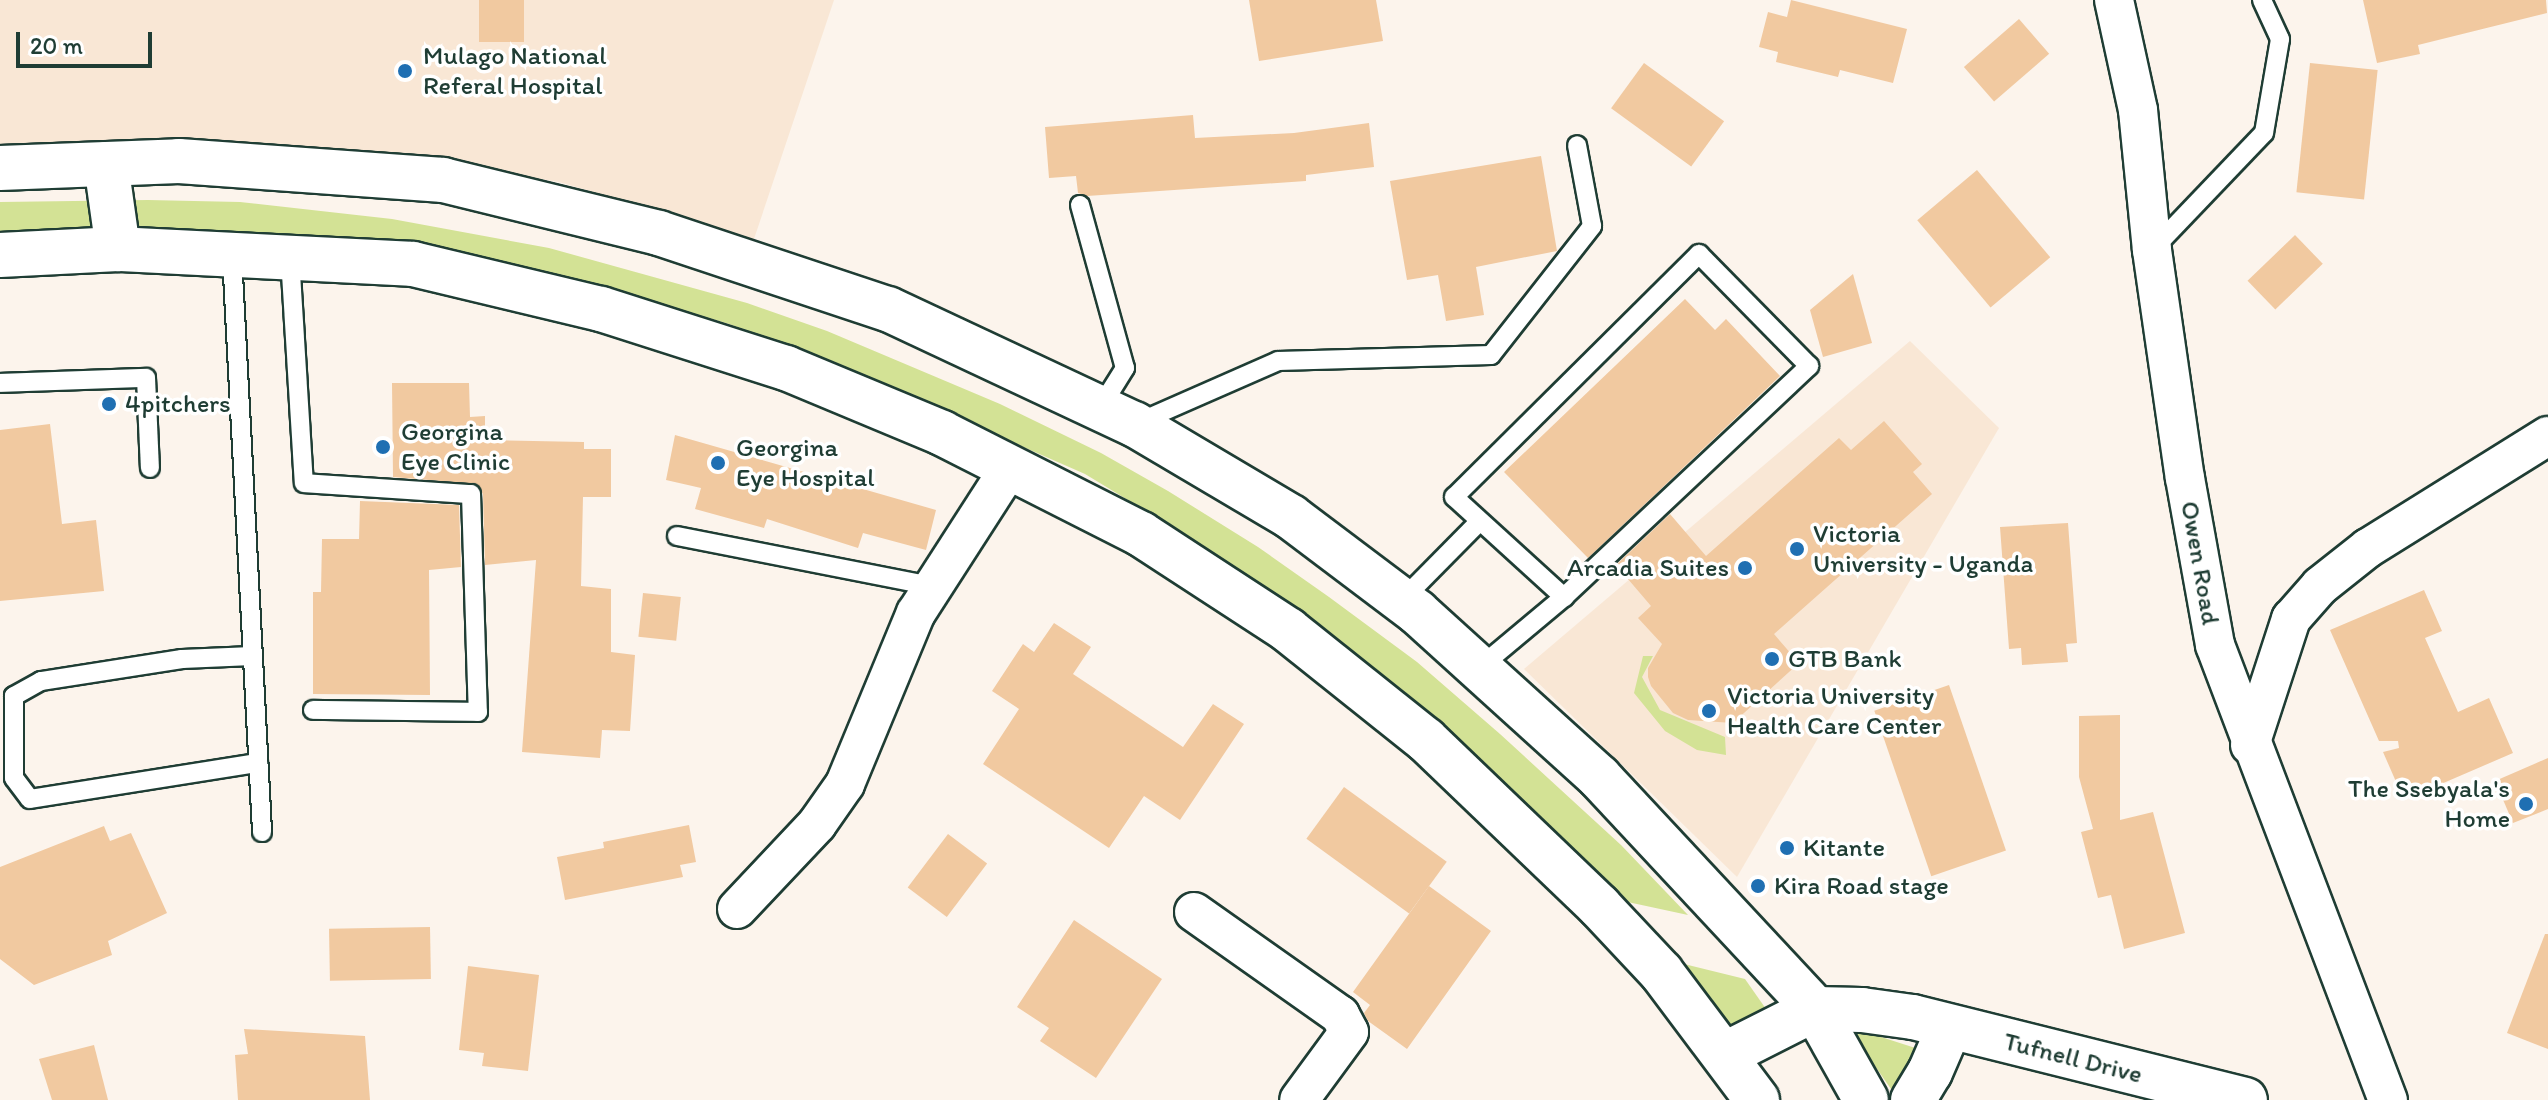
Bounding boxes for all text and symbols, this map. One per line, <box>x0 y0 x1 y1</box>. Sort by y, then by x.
scale bar <box>20 16 156 66</box>
text: 20 m <box>30 31 83 60</box>
place label: Mulago National Referal Hospital <box>423 40 606 102</box>
marker: Mulago National Referal Hospital <box>394 60 416 82</box>
place label: 4pitchers <box>125 388 231 420</box>
marker: 4pitchers <box>100 395 118 413</box>
place label: Georgina Eye Clinic <box>401 416 509 478</box>
place label: Georgina Eye Hospital <box>736 432 874 494</box>
marker: Georgina Eye Clinic <box>372 436 394 458</box>
marker: Georgina Eye Hospital <box>707 452 729 474</box>
street label: Owen Road <box>2174 499 2226 627</box>
place label: Victoria University - Uganda <box>1813 518 2033 580</box>
marker: Victoria University - Uganda <box>1788 540 1806 558</box>
place label: Arcadia Suites <box>1567 552 1729 584</box>
marker: Arcadia Suites <box>1736 559 1754 577</box>
place label: GTB Bank <box>1788 643 1902 675</box>
marker: GTB Bank <box>1763 650 1781 668</box>
place label: Victoria University Health Care Center <box>1727 680 1942 742</box>
marker: Victoria University Health Care Center <box>1698 700 1720 722</box>
place label: The Ssebyala's Home <box>2349 773 2510 834</box>
marker: The Ssebyala's Home <box>2517 795 2535 813</box>
place label: Kitante <box>1803 832 1885 864</box>
marker: Kitante <box>1778 839 1796 857</box>
place label: Kira Road stage <box>1774 870 1949 902</box>
marker: Kira Road stage <box>1749 877 1767 895</box>
street label: Tufnell Drive <box>2000 1026 2146 1090</box>

